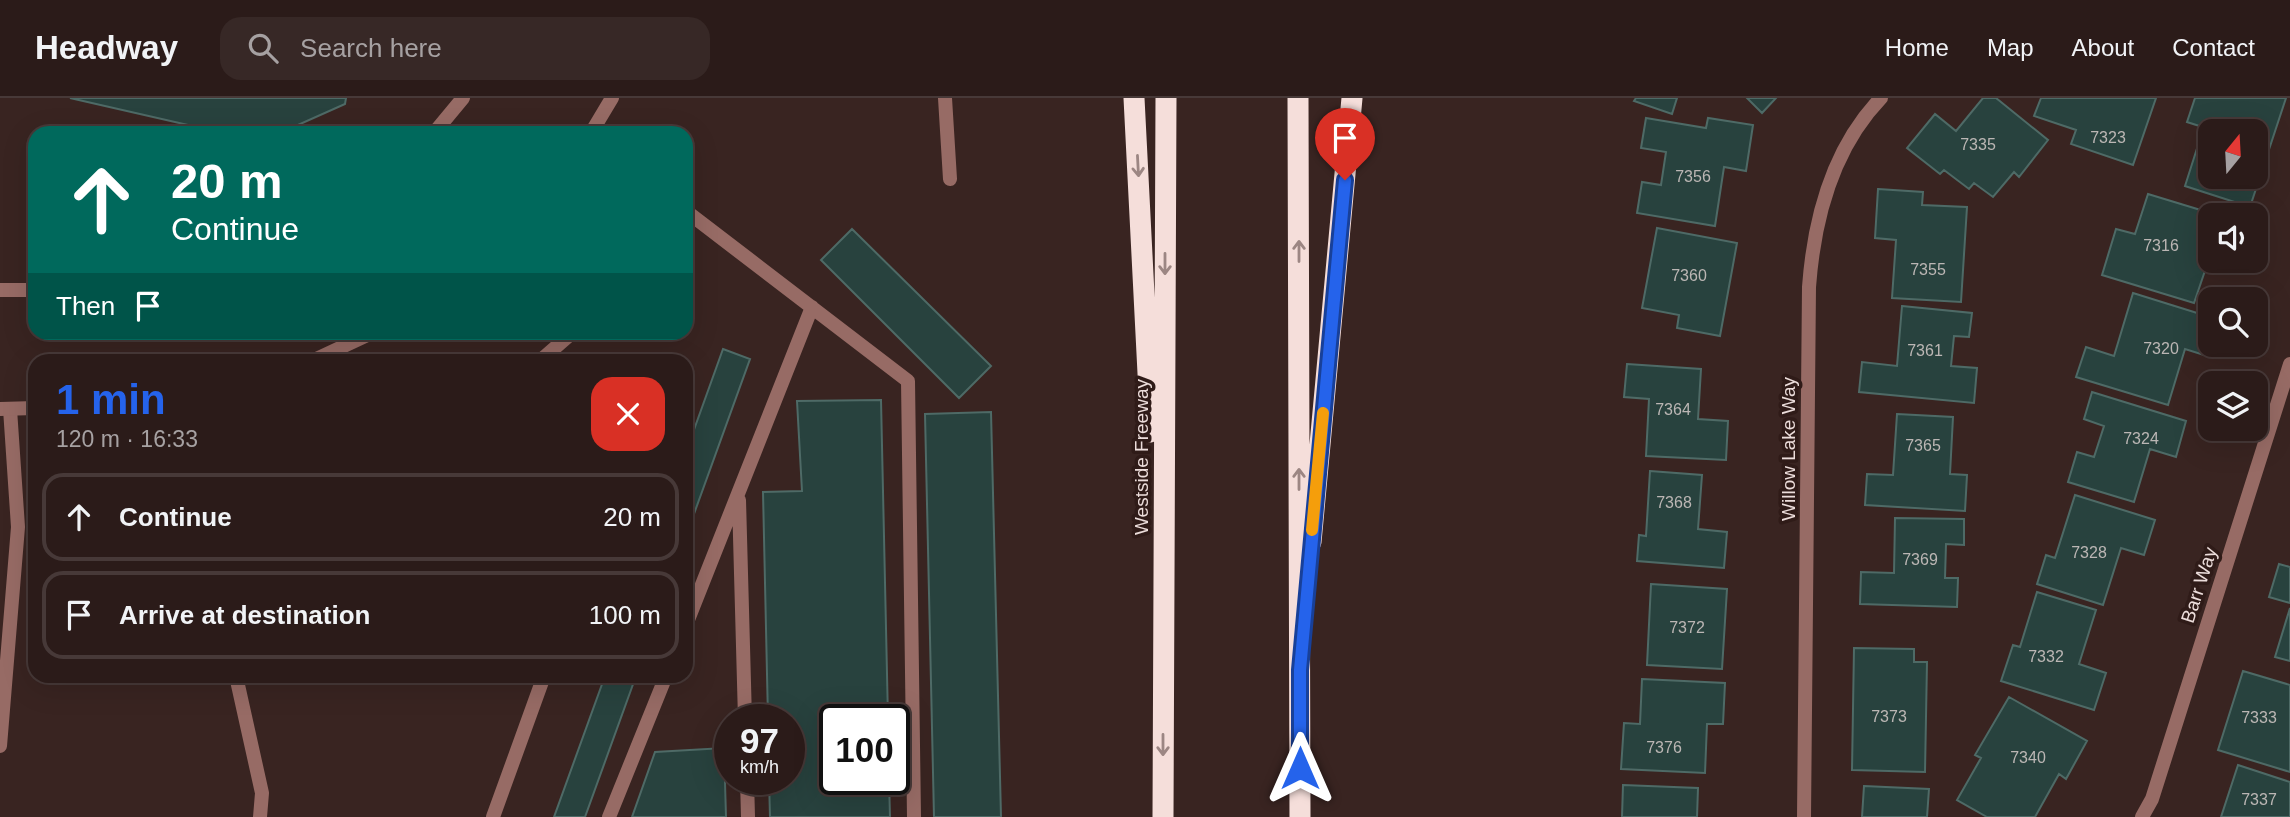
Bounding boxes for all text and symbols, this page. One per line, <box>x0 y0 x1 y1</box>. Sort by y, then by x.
search box <box>220 17 710 80</box>
text: Headway <box>35 29 178 66</box>
icon: search <box>244 29 282 67</box>
text: Search here <box>300 33 442 63</box>
text: Home <box>1885 34 1949 61</box>
text: Map <box>1987 34 2034 61</box>
text: About <box>2072 34 2134 61</box>
text: Contact <box>2172 34 2255 61</box>
pin <box>1315 108 1375 180</box>
icon: arrive <box>1326 119 1364 157</box>
north arrow <box>2198 119 2268 189</box>
map controls <box>2198 119 2268 441</box>
house number: 7323 <box>2090 129 2126 146</box>
house number: 7335 <box>1960 136 1996 153</box>
icon: ahead <box>56 154 147 245</box>
text: 20 m <box>171 154 283 208</box>
one-way arrow <box>1131 154 1144 177</box>
house number: 7356 <box>1675 168 1711 185</box>
button: sound <box>2198 203 2268 273</box>
text: Continue <box>171 211 299 247</box>
house number: 7316 <box>2143 237 2179 254</box>
one-way arrow <box>1292 240 1305 263</box>
one-way arrow <box>1158 252 1172 275</box>
house number: 7355 <box>1910 261 1946 278</box>
house number: 7360 <box>1671 267 1707 284</box>
icon: arrive <box>129 287 167 325</box>
button: search <box>2198 287 2268 357</box>
text: Then <box>56 291 115 321</box>
house number: 7320 <box>2143 340 2179 357</box>
house number: 7361 <box>1907 342 1943 359</box>
button: layers <box>2198 371 2268 441</box>
text: 1 min <box>56 376 166 423</box>
button: close <box>591 377 665 451</box>
street label: Willow Lake Way <box>1778 377 1799 521</box>
street label: Westside Freeway <box>1131 379 1152 535</box>
house number: 7364 <box>1655 401 1691 418</box>
text: 120 m · 16:33 <box>56 426 198 452</box>
house number: 7324 <box>2123 430 2159 447</box>
house number: 7365 <box>1905 437 1941 454</box>
one-way arrow <box>1292 468 1306 491</box>
house number: 7368 <box>1656 494 1692 511</box>
icon: ahead <box>60 498 98 536</box>
text: Continue <box>119 502 232 532</box>
text: 20 m <box>603 502 661 532</box>
house number: 7328 <box>2071 544 2107 561</box>
street label: Barr Way <box>2177 544 2221 626</box>
house number: 7369 <box>1902 551 1938 568</box>
icon: arrive <box>60 596 98 634</box>
text: Arrive at destination <box>119 600 370 630</box>
text: 100 m <box>589 600 661 630</box>
house number: 7372 <box>1669 619 1705 636</box>
house number: 7332 <box>2028 648 2064 665</box>
speed limit sign: 100 <box>819 704 910 795</box>
house number: 7373 <box>1871 708 1907 725</box>
house number: 7333 <box>2241 709 2277 726</box>
text: 97 <box>740 721 779 760</box>
position arrow <box>1263 731 1337 805</box>
one-way arrow <box>1156 734 1170 757</box>
house number: 7376 <box>1646 739 1682 756</box>
house number: 7340 <box>2010 749 2046 766</box>
text: km/h <box>740 757 779 777</box>
house number: 7337 <box>2241 791 2277 808</box>

